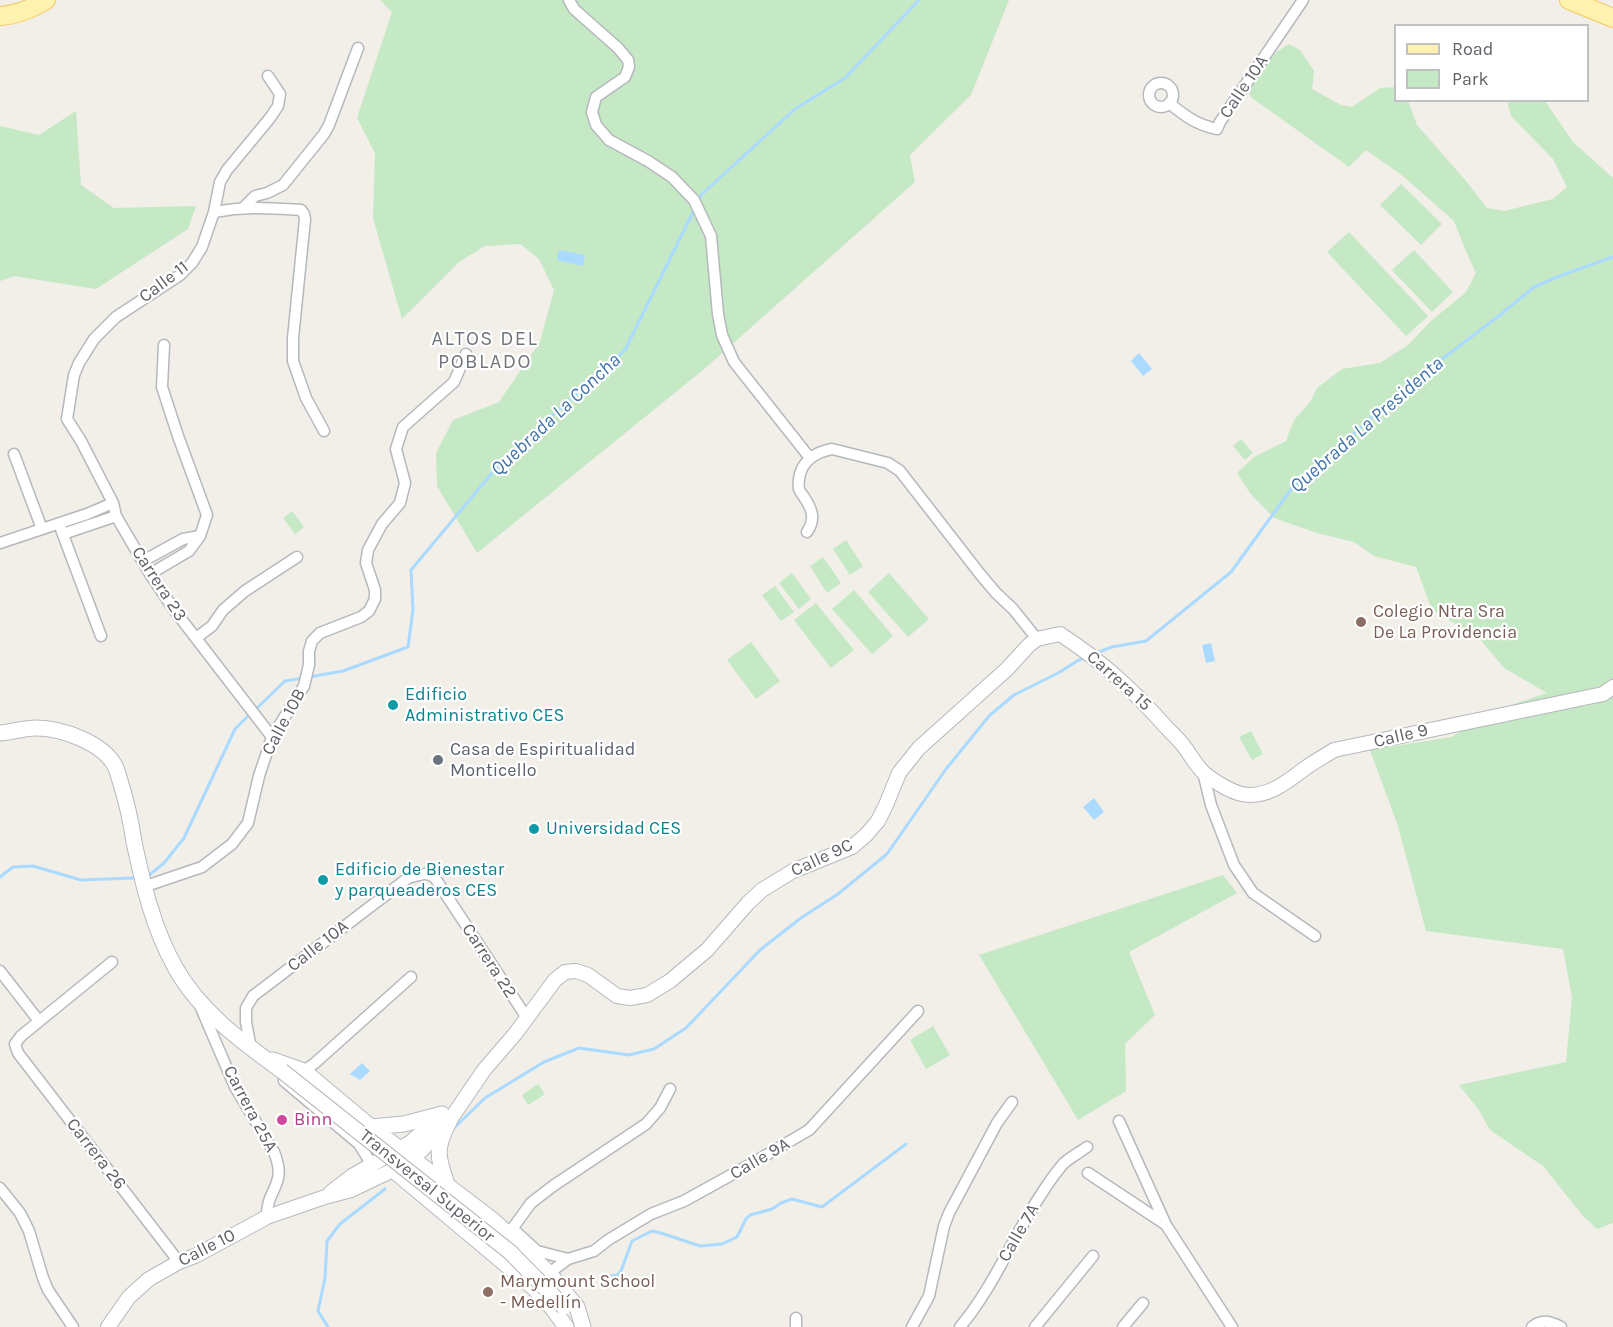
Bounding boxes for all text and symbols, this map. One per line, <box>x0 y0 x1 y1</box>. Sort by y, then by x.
legend <box>1394 24 1589 102</box>
text: Road <box>1452 38 1493 60</box>
street label: Calle 10A <box>1215 51 1273 123</box>
text: Park <box>1452 68 1489 90</box>
street label: Calle 11 <box>135 256 193 308</box>
district label: ALTOS DEL POBLADO <box>432 327 538 374</box>
water label: Quebrada La Concha <box>486 349 626 481</box>
water label: Quebrada La Presidenta <box>1285 352 1449 498</box>
street label: Carrera 23 <box>127 542 191 626</box>
place label: Colegio Ntra Sra De La Providencia <box>1373 601 1517 644</box>
marker: Colegio Ntra Sra De La Providencia <box>1354 615 1368 629</box>
street label: Carrera 15 <box>1082 646 1156 716</box>
place label: Edificio Administrativo CES <box>405 684 564 726</box>
street label: Calle 10B <box>257 685 311 759</box>
marker: Edificio Administrativo CES <box>386 698 400 712</box>
street label: Calle 9 <box>1372 719 1430 753</box>
place label: Casa de Espiritualidad Monticello <box>450 739 635 782</box>
marker: Casa de Espiritualidad Monticello <box>431 753 445 767</box>
place label: Universidad CES <box>546 818 681 840</box>
marker: Universidad CES <box>527 822 541 836</box>
street label: Calle 9C <box>788 834 856 882</box>
place label: Edificio de Bienestar y parqueaderos CES <box>335 859 504 902</box>
marker: Edificio de Bienestar y parqueaderos CES <box>316 873 330 887</box>
street label: Calle 10A <box>283 915 353 977</box>
street label: Carrera 22 <box>457 920 521 1002</box>
street label: Carrera 25A <box>218 1062 282 1156</box>
place label: Binn <box>294 1109 332 1131</box>
marker: Binn <box>275 1113 289 1127</box>
street label: Carrera 26 <box>61 1114 131 1194</box>
street label: Transversal Superior <box>355 1125 499 1247</box>
street label: Calle 9A <box>726 1133 794 1185</box>
street label: Calle 7A <box>994 1200 1044 1266</box>
street label: Calle 10 <box>175 1224 239 1272</box>
place label: Marymount School - Medellín <box>500 1271 655 1314</box>
marker: Marymount School - Medellín <box>481 1285 495 1299</box>

